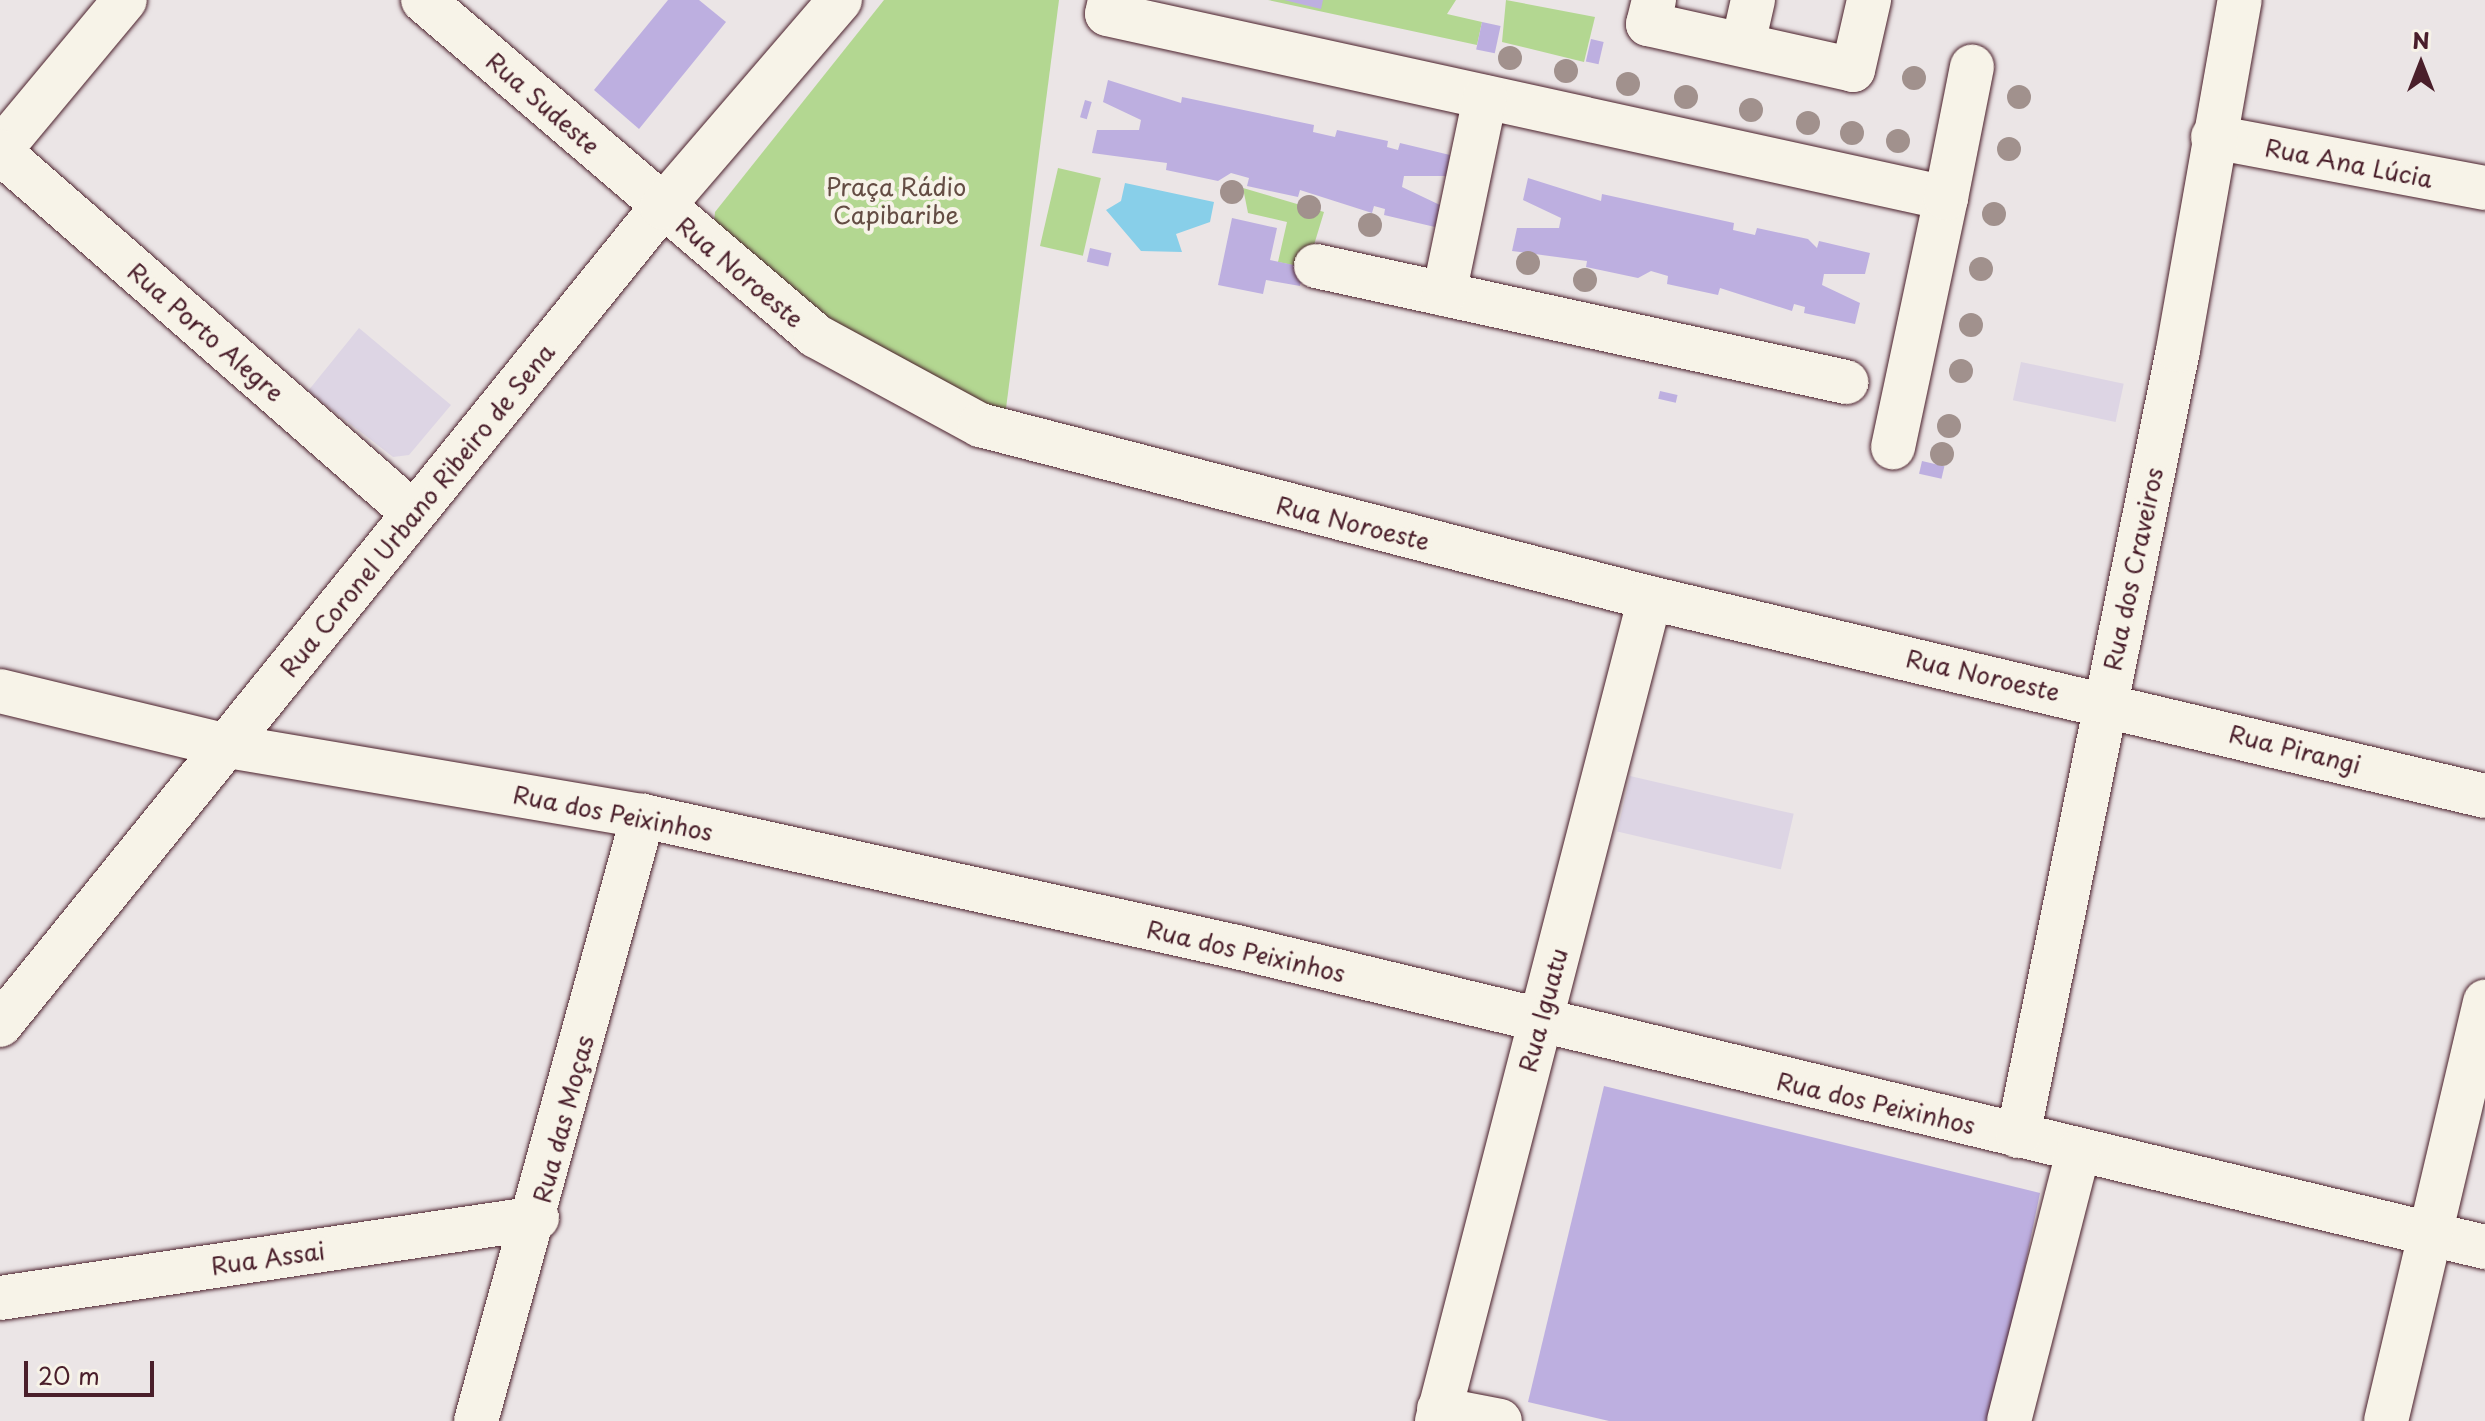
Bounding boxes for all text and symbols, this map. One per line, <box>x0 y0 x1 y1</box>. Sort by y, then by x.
text: N <box>2412 23 2430 56</box>
north arrow <box>2381 24 2461 104</box>
street label: Rua Sudeste <box>480 46 606 160</box>
street label: Rua Ana Lúcia <box>2263 133 2435 193</box>
park label: Praça Rádio Capibaribe <box>826 173 966 229</box>
street label: Rua Noroeste <box>671 211 809 333</box>
street label: Rua Porto Alegre <box>122 256 290 408</box>
street label: Rua Coronel Urbano Ribeiro de Sena <box>273 337 561 683</box>
street label: Rua dos Craveiros <box>2097 463 2169 675</box>
street label: Rua Noroeste <box>1274 490 1432 556</box>
street label: Rua Noroeste <box>1904 643 2062 707</box>
street label: Rua Pirangi <box>2226 719 2364 779</box>
street label: Rua dos Peixinhos <box>509 779 717 847</box>
street label: Rua dos Peixinhos <box>1143 914 1349 988</box>
street label: Rua Iguatu <box>1513 945 1573 1075</box>
street label: Rua das Moças <box>526 1031 600 1207</box>
street label: Rua dos Peixinhos <box>1773 1066 1979 1140</box>
street label: Rua Assai <box>209 1236 327 1280</box>
scale bar <box>28 1345 158 1395</box>
text: 20 m <box>38 1357 100 1393</box>

